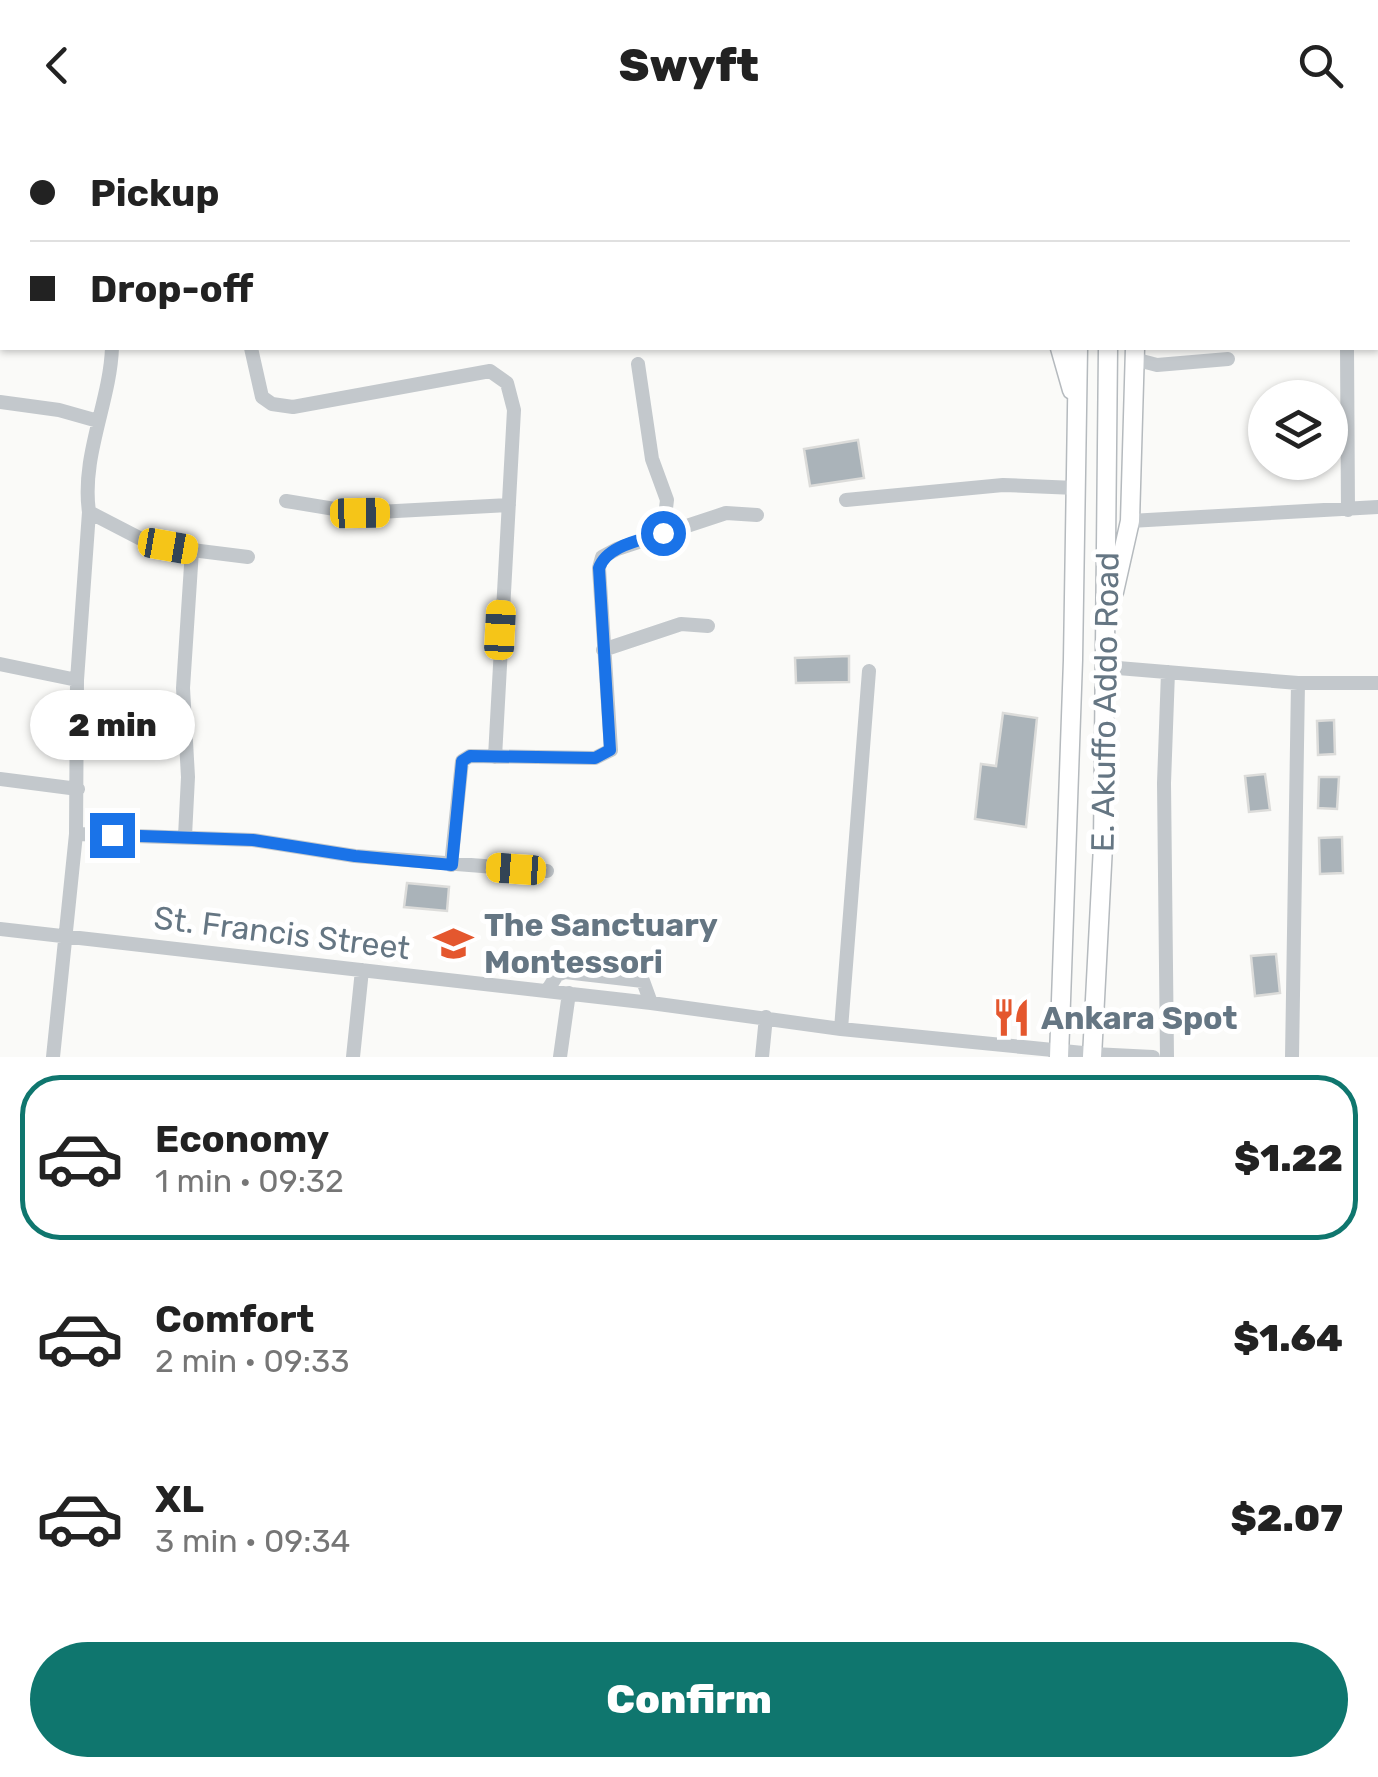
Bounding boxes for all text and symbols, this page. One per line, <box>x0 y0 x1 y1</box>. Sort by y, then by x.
icon: back <box>30 38 85 93</box>
icon: search <box>1293 38 1348 93</box>
text: Swyft <box>619 39 759 92</box>
text: Pickup <box>90 170 219 216</box>
text: Drop-off <box>90 266 253 312</box>
map controls <box>1248 380 1348 480</box>
button: layers <box>1248 380 1348 480</box>
car <box>330 497 390 529</box>
route start <box>641 511 686 556</box>
car <box>136 526 200 566</box>
street label: E. Akuffo Addo Road <box>1083 552 1127 852</box>
car <box>483 599 517 661</box>
callout: 2 min <box>29 690 194 760</box>
text: 2 min <box>68 706 157 744</box>
route end <box>90 813 135 858</box>
car <box>485 852 547 886</box>
street label: St. Francis Street <box>152 898 412 968</box>
place label: The Sanctuary Montessori <box>484 906 718 981</box>
school or university icon: The Sanctuary Montessori <box>433 922 475 964</box>
restaurant icon: Ankara Spot <box>990 997 1032 1039</box>
place label: Ankara Spot <box>1041 999 1238 1037</box>
icon: car <box>35 1113 125 1203</box>
text: Economy <box>155 1116 329 1162</box>
text: $1.22 <box>1234 1135 1343 1181</box>
text: 1 min · 09:32 <box>155 1162 344 1200</box>
icon: car <box>35 1293 125 1383</box>
text: Comfort <box>155 1296 314 1342</box>
text: $1.64 <box>1233 1315 1343 1361</box>
text: 2 min · 09:33 <box>155 1342 349 1380</box>
icon: car <box>35 1473 125 1563</box>
text: XL <box>155 1476 204 1522</box>
text: $2.07 <box>1231 1495 1343 1541</box>
text: 3 min · 09:34 <box>155 1522 351 1560</box>
button: Confirm <box>30 1642 1348 1757</box>

